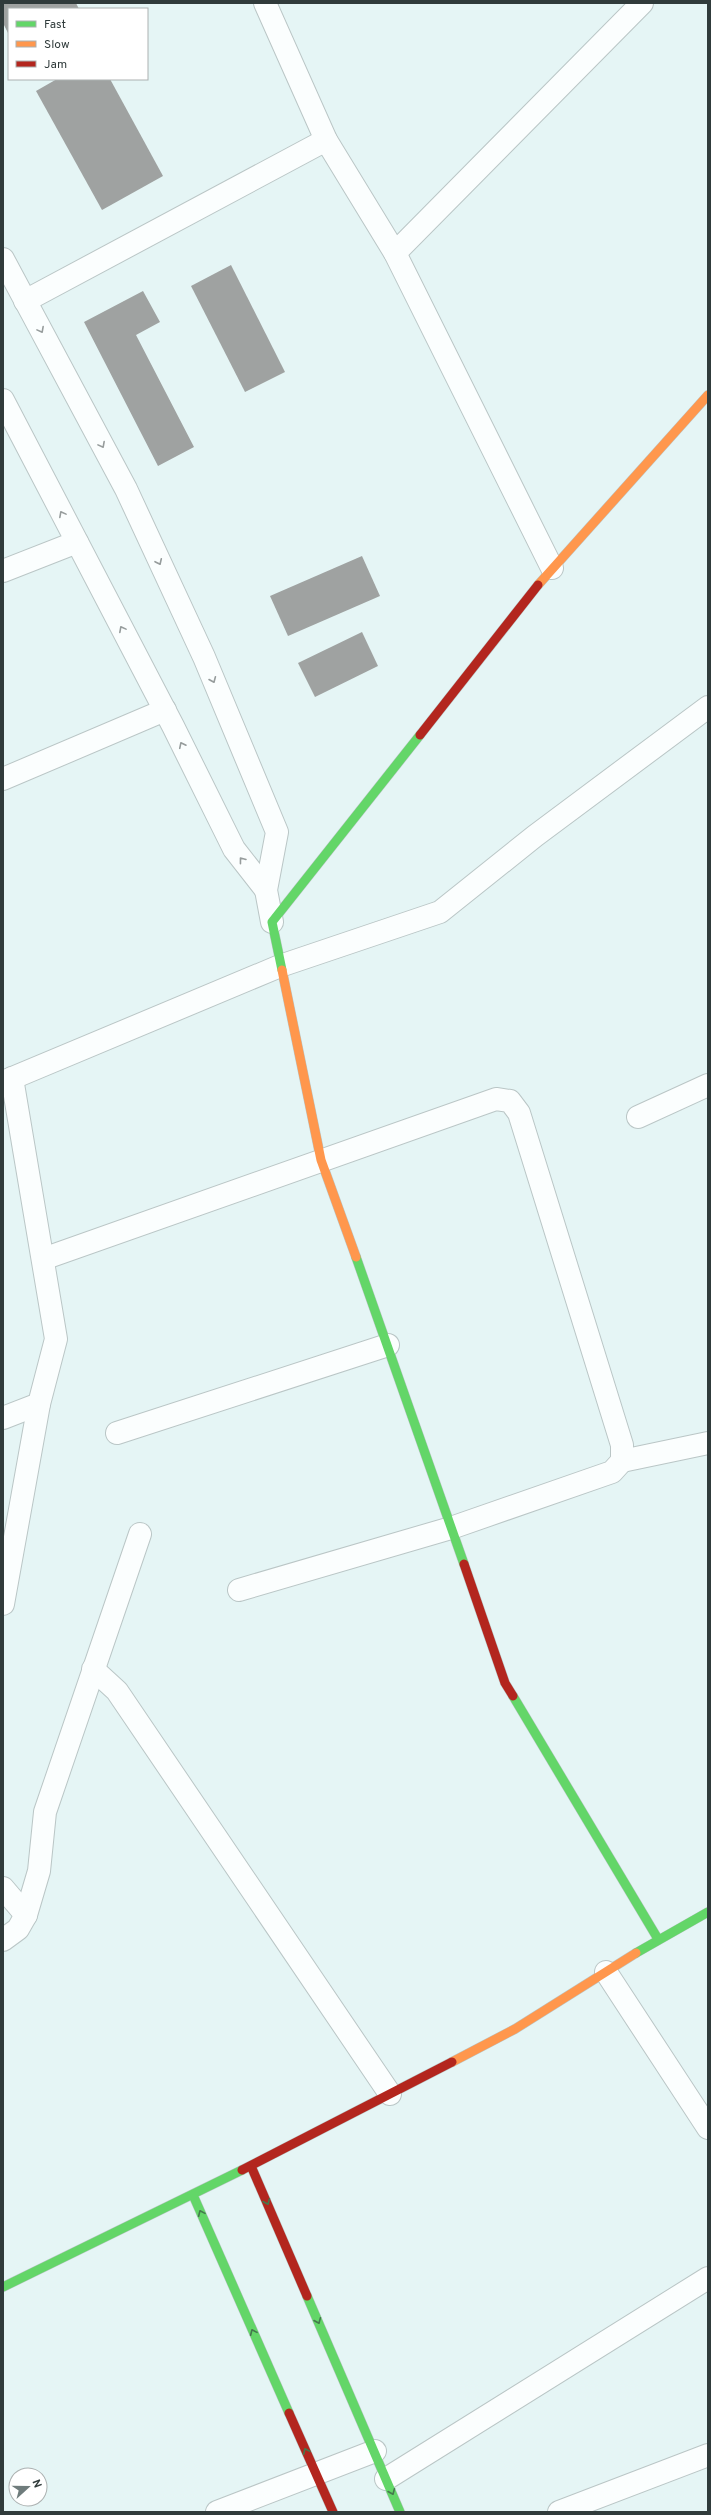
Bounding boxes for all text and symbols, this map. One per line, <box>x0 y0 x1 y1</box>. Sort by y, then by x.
legend <box>8 8 148 80</box>
text: Fast <box>44 17 66 33</box>
text: Slow <box>44 37 70 53</box>
text: Jam <box>44 57 67 73</box>
one-way arrow <box>36 326 44 334</box>
one-way arrow <box>98 441 105 448</box>
one-way arrow <box>60 511 67 518</box>
one-way arrow <box>155 558 163 565</box>
one-way arrow <box>120 626 127 633</box>
one-way arrow <box>209 677 217 684</box>
one-way arrow <box>179 741 187 749</box>
one-way arrow <box>240 857 247 864</box>
one-way arrow <box>262 2199 270 2206</box>
one-way arrow <box>197 2210 205 2217</box>
one-way arrow <box>314 2318 322 2325</box>
one-way arrow <box>250 2328 258 2336</box>
one-way arrow <box>303 2447 311 2455</box>
north arrow <box>8 2467 48 2507</box>
text: N <box>28 2478 44 2490</box>
one-way arrow <box>387 2488 395 2496</box>

